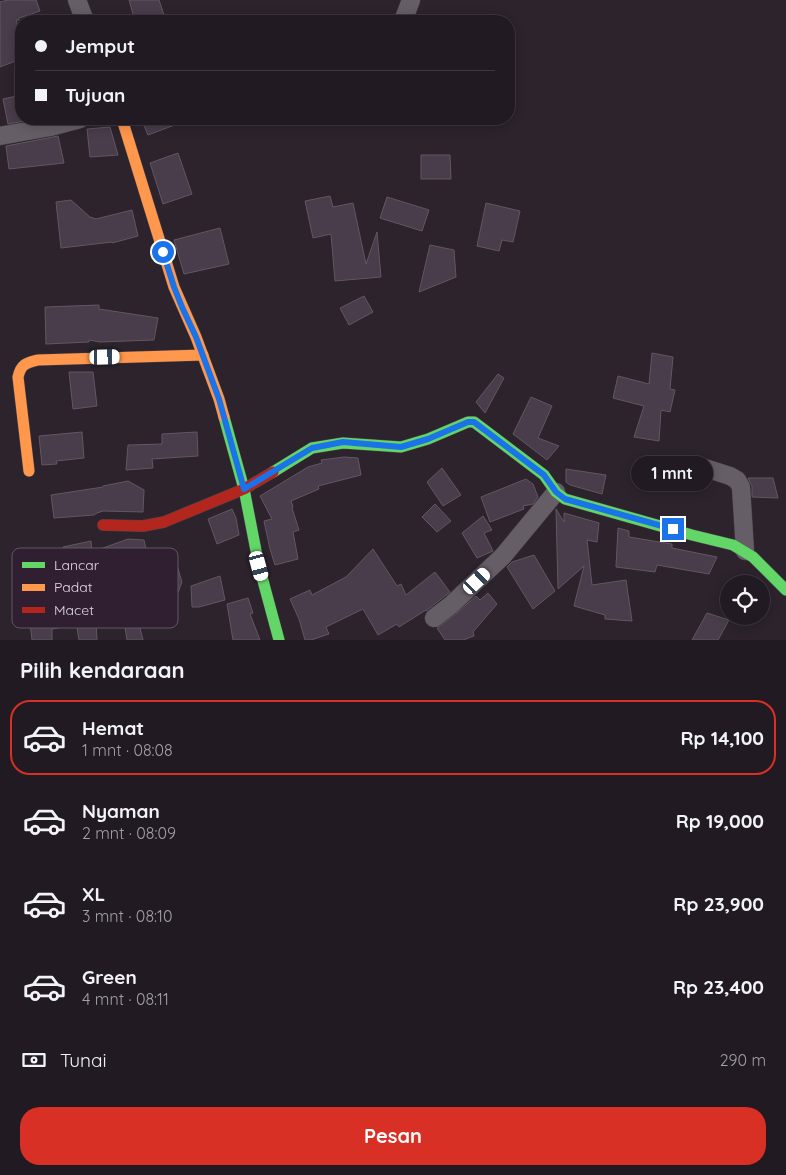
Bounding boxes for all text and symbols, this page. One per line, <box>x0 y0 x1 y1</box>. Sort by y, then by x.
text: Jemput <box>65 34 135 58</box>
text: Tujuan <box>65 83 125 107</box>
route start <box>152 241 174 263</box>
car <box>89 349 120 365</box>
callout: 1 mnt <box>632 456 714 492</box>
text: 1 mnt <box>651 463 693 483</box>
route end <box>662 518 684 540</box>
legend <box>12 548 178 628</box>
car <box>247 550 270 582</box>
text: Lancar <box>54 556 100 574</box>
car <box>460 565 493 597</box>
map controls <box>720 575 770 625</box>
button: locate <box>720 575 770 625</box>
text: Padat <box>54 578 93 596</box>
text: Macet <box>54 601 94 619</box>
text: Pilih kendaraan <box>20 656 185 684</box>
icon: car <box>22 715 67 760</box>
text: Hemat <box>82 716 144 740</box>
text: Rp 14,100 <box>681 726 764 750</box>
text: 1 mnt · 08:08 <box>82 740 173 760</box>
icon: car <box>22 798 67 843</box>
text: Nyaman <box>82 799 160 823</box>
text: Rp 19,000 <box>676 809 764 833</box>
text: 2 mnt · 08:09 <box>82 823 176 843</box>
icon: car <box>22 881 67 926</box>
text: XL <box>82 882 105 906</box>
text: Rp 23,900 <box>673 892 764 916</box>
text: 3 mnt · 08:10 <box>82 906 172 926</box>
icon: car <box>22 964 67 1009</box>
text: Green <box>82 965 137 989</box>
text: Rp 23,400 <box>673 975 764 999</box>
text: 4 mnt · 08:11 <box>82 989 169 1009</box>
icon: cash <box>20 1046 48 1074</box>
text: Tunai <box>60 1048 107 1072</box>
text: 290 m <box>720 1050 766 1070</box>
button: Pesan <box>20 1107 766 1165</box>

